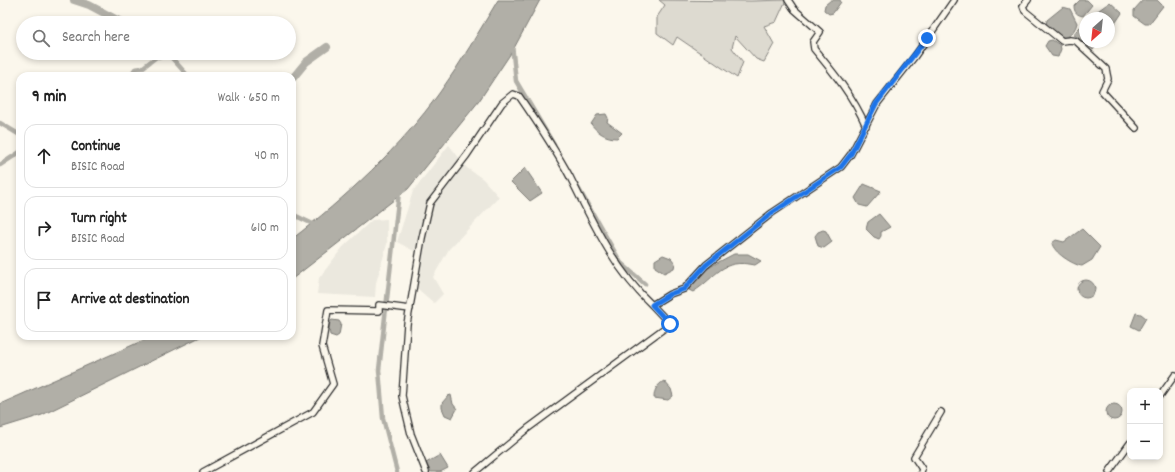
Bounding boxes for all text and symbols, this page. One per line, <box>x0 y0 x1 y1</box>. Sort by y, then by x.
north arrow <box>1079 12 1115 48</box>
search box <box>16 16 296 60</box>
icon: search <box>30 27 52 49</box>
text: Search here <box>62 27 130 49</box>
route end <box>918 29 936 47</box>
text: 9 min <box>32 86 66 110</box>
text: Walk · 650 m <box>218 89 280 108</box>
text: Continue <box>71 136 120 158</box>
icon: ahead <box>33 145 55 167</box>
text: 40 m <box>255 147 279 166</box>
text: BISIC Road <box>71 158 125 177</box>
text: Turn right <box>71 208 127 230</box>
icon: right <box>33 217 55 239</box>
text: 610 m <box>251 219 279 238</box>
text: BISIC Road <box>71 230 125 249</box>
icon: arrive <box>33 289 55 311</box>
text: Arrive at destination <box>71 289 189 311</box>
route start <box>661 315 679 333</box>
map controls <box>1127 388 1163 460</box>
button: + <box>1127 388 1163 424</box>
button: − <box>1127 424 1163 460</box>

